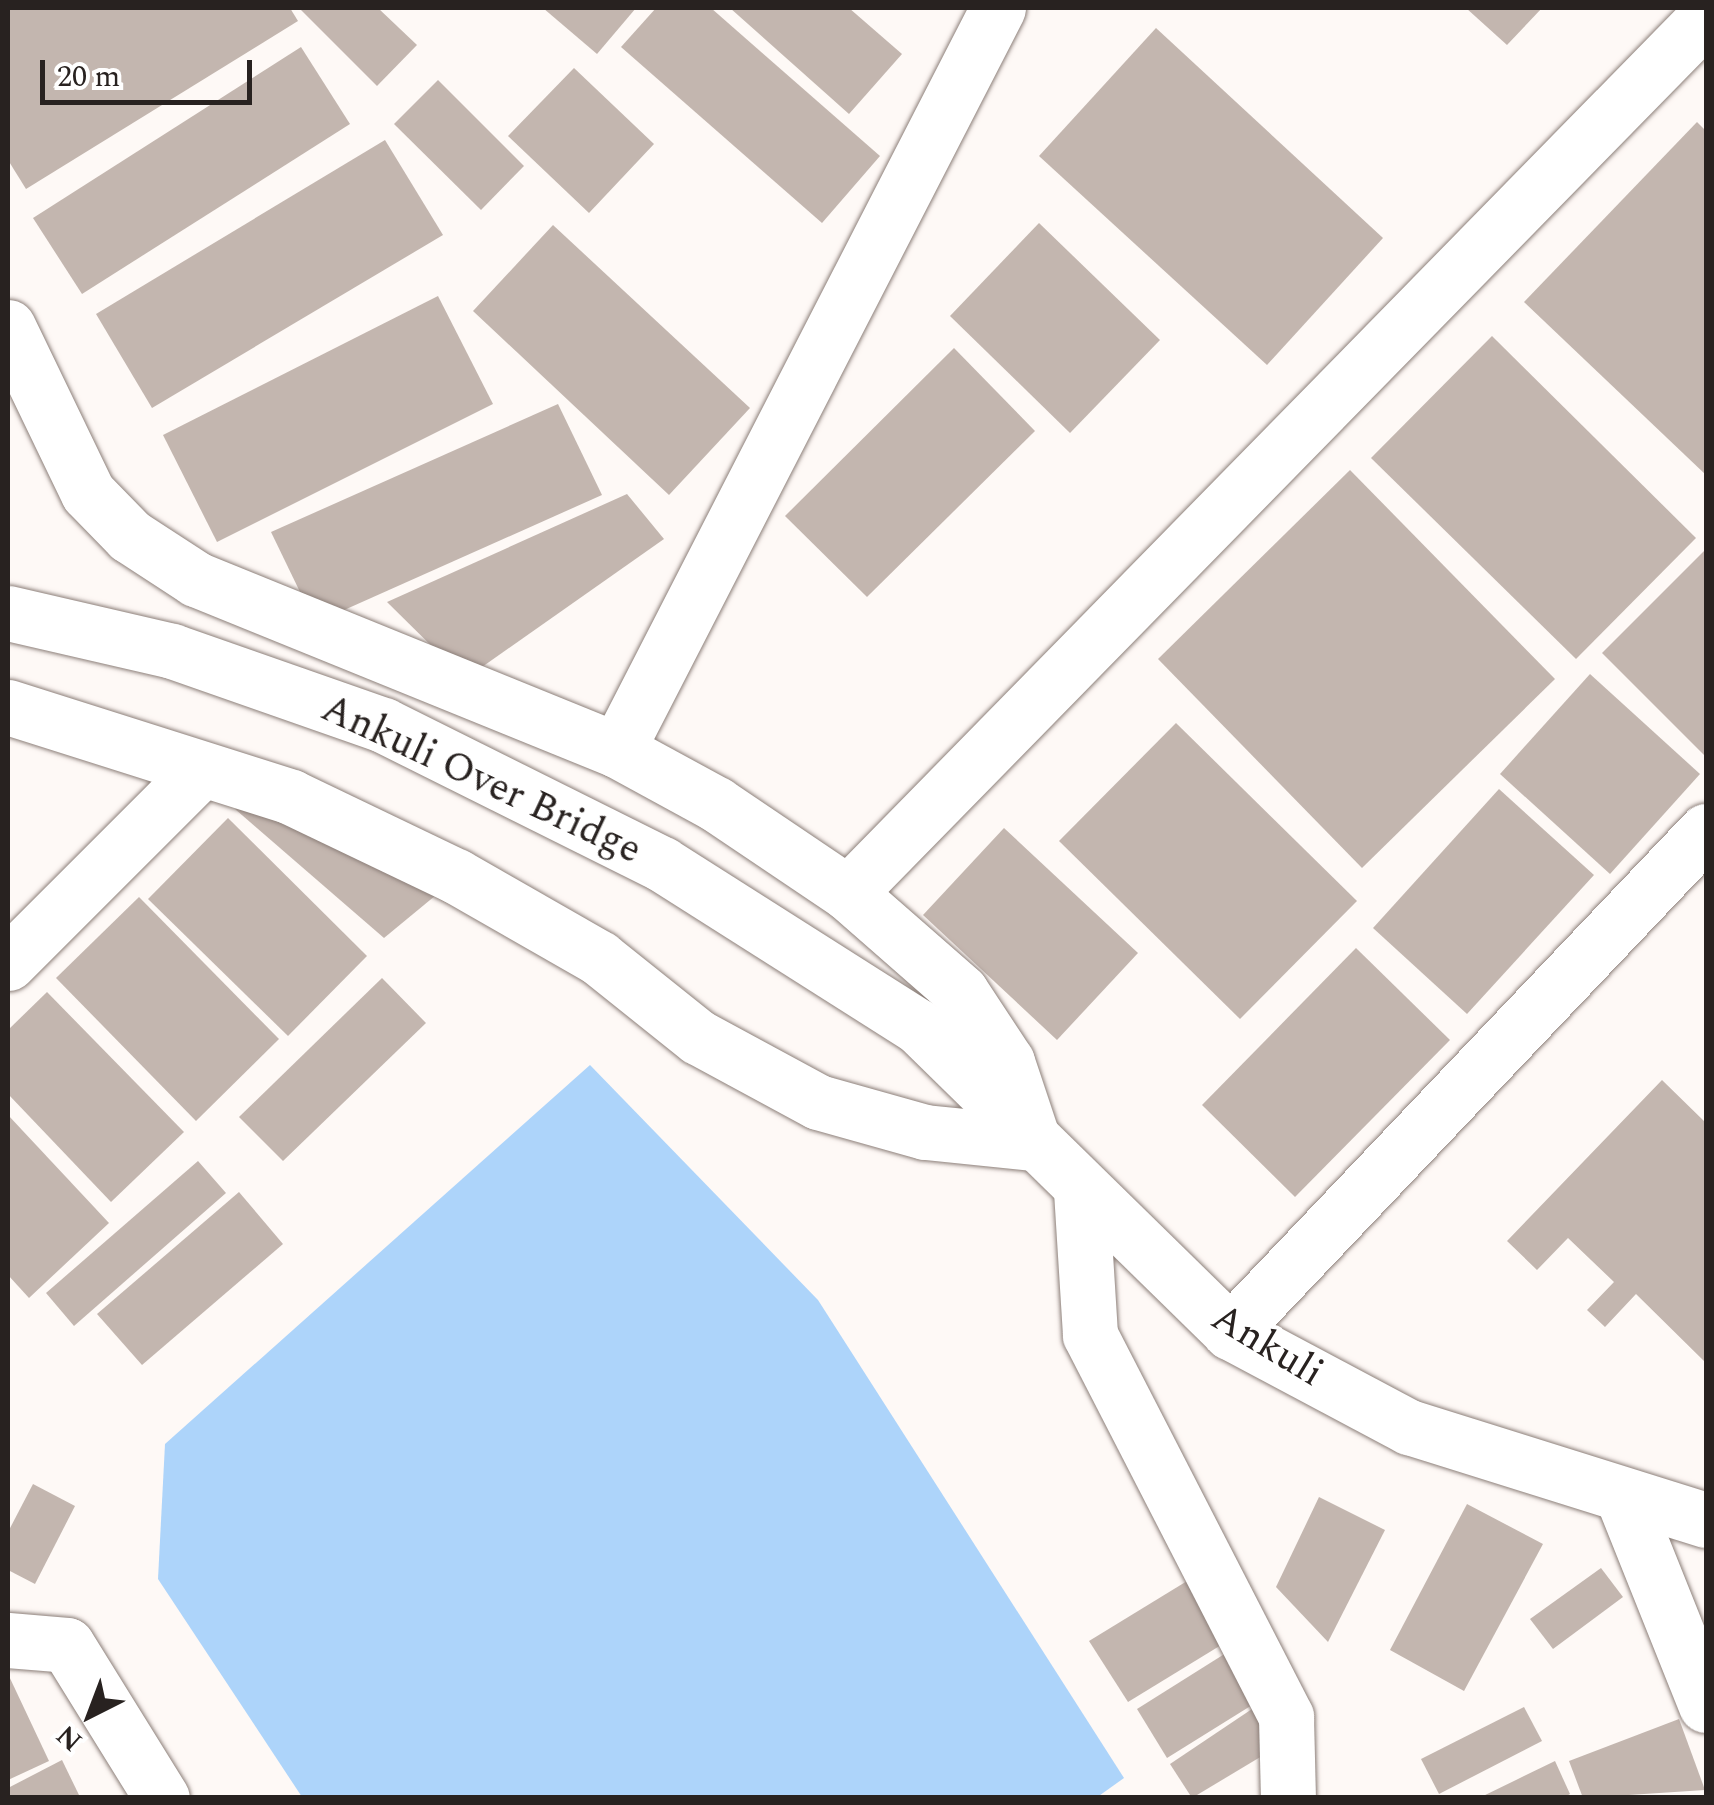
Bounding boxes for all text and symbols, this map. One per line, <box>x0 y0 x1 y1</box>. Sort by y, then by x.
scale bar <box>45 40 258 102</box>
text: 20 m <box>57 54 120 100</box>
street label: Ankuli Over Bridge <box>313 685 649 875</box>
street label: Ankuli <box>1202 1294 1332 1398</box>
north arrow <box>40 1665 140 1765</box>
text: N <box>47 1714 92 1761</box>

